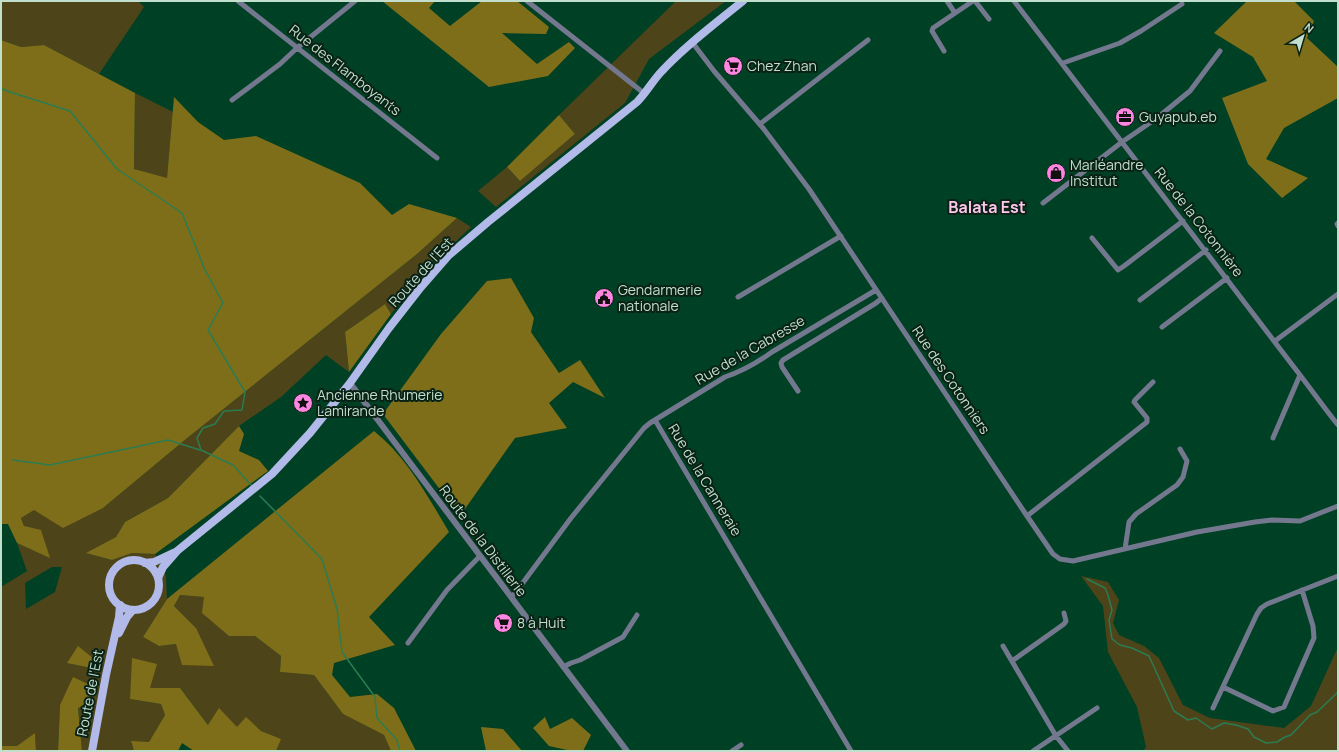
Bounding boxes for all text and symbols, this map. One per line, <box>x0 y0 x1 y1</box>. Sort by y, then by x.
north arrow <box>1283 16 1323 56</box>
text: N <box>1302 19 1317 36</box>
street label: Rue des Flamboyants <box>285 20 405 119</box>
supermarket icon: Chez Zhan <box>722 55 744 77</box>
place label: Chez Zhan <box>747 56 817 75</box>
office icon: Guyapub.eb <box>1114 106 1136 128</box>
place label: Guyapub.eb <box>1139 107 1217 126</box>
place label: Marléandre Institut <box>1070 155 1143 190</box>
shop icon: Marléandre Institut <box>1045 162 1067 184</box>
street label: Rue de la Cotonnière <box>1151 163 1248 280</box>
district label: Balata Est <box>948 196 1026 218</box>
street label: Route de l'Est <box>384 232 457 311</box>
place label: Gendarmerie nationale <box>618 280 702 315</box>
public building icon: Gendarmerie nationale <box>593 287 615 309</box>
street label: Rue de la Cabresse <box>692 311 808 389</box>
street label: Rue des Cotonniers <box>908 322 995 438</box>
place label: Ancienne Rhumerie Lamirande <box>317 385 442 420</box>
place icon: Ancienne Rhumerie Lamirande <box>292 392 314 414</box>
street label: Rue de la Canneraie <box>664 420 746 539</box>
street label: Route de la Distillerie <box>435 481 532 600</box>
supermarket icon: 8 à Huit <box>492 612 514 634</box>
place label: 8 à Huit <box>517 613 566 632</box>
street label: Route de l'Est <box>72 648 107 738</box>

